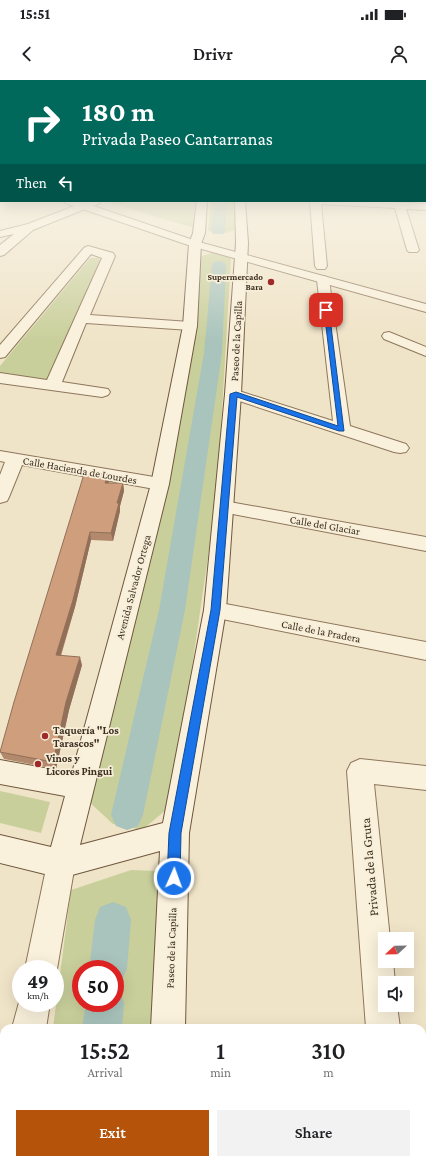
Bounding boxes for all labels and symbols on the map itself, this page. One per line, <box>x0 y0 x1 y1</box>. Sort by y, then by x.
place label: Supermercado Bara <box>207 272 264 292</box>
marker: Supermercado Bara <box>266 277 276 287</box>
pin <box>309 293 343 327</box>
street label: Paseo de la Capilla <box>228 300 245 382</box>
street label: Calle Hacienda de Lourdes <box>22 454 138 486</box>
street label: Calle del Glaciar <box>289 513 361 537</box>
street label: Avenida Salvador Ortega <box>113 533 154 641</box>
street label: Calle de la Pradera <box>280 617 362 645</box>
place label: Taquería "Los Tarascos" <box>53 724 119 749</box>
marker: Taquería "Los Tarascos" <box>40 731 50 741</box>
place label: Vinos y Licores Pingui <box>45 752 113 777</box>
marker: Vinos y Licores Pingui <box>33 759 43 769</box>
street label: Privada de la Gruta <box>358 817 381 917</box>
position arrow <box>153 857 195 899</box>
street label: Paseo de la Capilla <box>164 907 179 989</box>
north arrow <box>378 932 414 968</box>
speed limit sign: 50 <box>72 960 124 1012</box>

